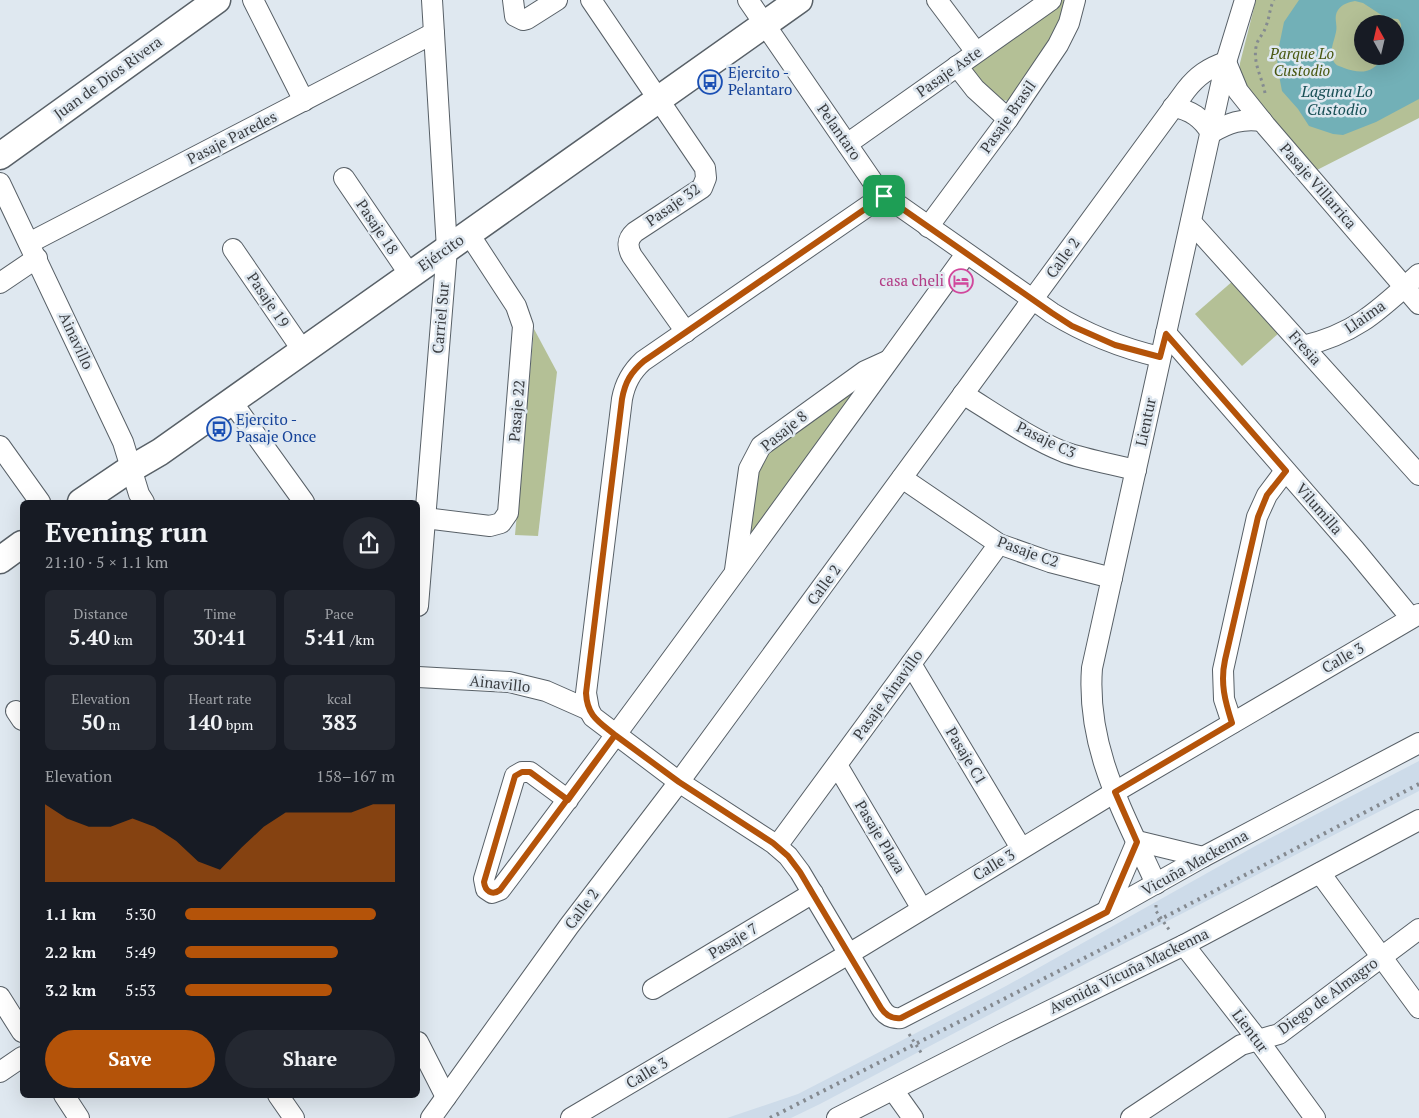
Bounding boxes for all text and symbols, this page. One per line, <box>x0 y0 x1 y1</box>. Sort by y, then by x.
north arrow <box>1354 15 1404 65</box>
map controls <box>1354 15 1404 65</box>
street label: Juan de Dios Rivera <box>49 31 166 123</box>
street label: Pasaje Aste <box>912 41 985 101</box>
park label: Parque Lo Custodio <box>1269 43 1335 80</box>
place label: Ejercito - Pelantaro <box>728 62 792 99</box>
bus stop icon: Ejercito - Pelantaro <box>697 69 723 95</box>
street label: Pasaje Brasil <box>975 76 1040 157</box>
water label: Laguna Lo Custodio <box>1300 80 1373 120</box>
street label: Pelantaro <box>813 99 866 163</box>
street label: Pasaje Paredes <box>183 106 280 168</box>
street label: Pasaje Villarrica <box>1276 138 1362 233</box>
pin <box>863 175 905 217</box>
street label: Pasaje 32 <box>641 178 704 230</box>
icon: arrive <box>870 182 898 210</box>
street label: Pasaje 18 <box>352 195 403 258</box>
street label: Ejército <box>414 229 467 275</box>
street label: Calle 2 <box>1041 233 1084 282</box>
street label: Pasaje 19 <box>243 268 294 331</box>
hotel icon: casa cheli <box>948 268 974 294</box>
place label: casa cheli <box>879 270 944 290</box>
street label: Carriel Sur <box>427 281 453 354</box>
street label: Llaima <box>1340 295 1389 337</box>
street label: Ainavillo <box>55 309 99 372</box>
street label: Fresia <box>1285 326 1327 369</box>
street label: Pasaje 22 <box>503 379 529 443</box>
street label: Lientur <box>1130 395 1160 448</box>
street label: Pasaje 8 <box>756 405 811 455</box>
place label: Ejercito - Pasaje Once <box>236 409 316 446</box>
bus stop icon: Ejercito - Pasaje Once <box>206 416 232 442</box>
street label: Pasaje C3 <box>1013 416 1079 462</box>
street label: Vilumilla <box>1292 478 1348 539</box>
text: Evening run <box>45 513 208 550</box>
button: share <box>343 517 395 569</box>
street label: Pasaje C2 <box>995 531 1062 571</box>
text: 21:10 · 5 × 1.1 km <box>45 551 168 573</box>
street label: Calle 2 <box>802 560 845 609</box>
text: Distance <box>74 604 128 623</box>
text: Time <box>204 604 236 623</box>
text: Pace <box>325 604 354 623</box>
text: 5.40 <box>68 623 110 651</box>
text: 30:41 <box>193 623 247 651</box>
text: 5:41 <box>304 623 347 651</box>
text: km <box>110 630 133 649</box>
text: /km <box>347 630 375 649</box>
street label: Calle 3 <box>1318 637 1367 677</box>
street label: Pasaje Ainavillo <box>848 645 927 743</box>
street label: Ainavillo <box>469 670 531 696</box>
text: Elevation <box>71 689 130 708</box>
text: Heart rate <box>189 689 251 708</box>
text: kcal <box>327 689 352 708</box>
text: 50 <box>81 708 105 736</box>
text: 140 <box>187 708 222 736</box>
text: 383 <box>322 708 357 736</box>
text: m <box>105 715 120 734</box>
text: bpm <box>222 715 253 734</box>
street label: Pasaje C1 <box>942 723 992 788</box>
text: Elevation <box>45 765 112 787</box>
text: 158–167 m <box>316 765 395 787</box>
street label: Pasaje Plaza <box>851 796 911 877</box>
street label: Vicuña Mackenna <box>1138 824 1252 900</box>
street label: Calle 3 <box>969 844 1018 884</box>
street label: Calle 2 <box>560 884 603 933</box>
text: 1.1 km <box>45 903 96 925</box>
text: 5:30 <box>125 903 156 925</box>
street label: Pasaje 7 <box>704 918 761 963</box>
street label: Avenida Vicuña Mackenna <box>1045 923 1212 1017</box>
text: 2.2 km <box>45 941 96 963</box>
text: 5:49 <box>125 941 156 963</box>
street label: Diego de Almagro <box>1273 952 1381 1038</box>
text: 3.2 km <box>45 979 96 1001</box>
text: 5:53 <box>125 979 156 1001</box>
street label: Lientur <box>1228 1005 1274 1056</box>
button: Save <box>45 1030 215 1088</box>
button: Share <box>225 1030 395 1088</box>
street label: Calle 3 <box>622 1052 671 1092</box>

